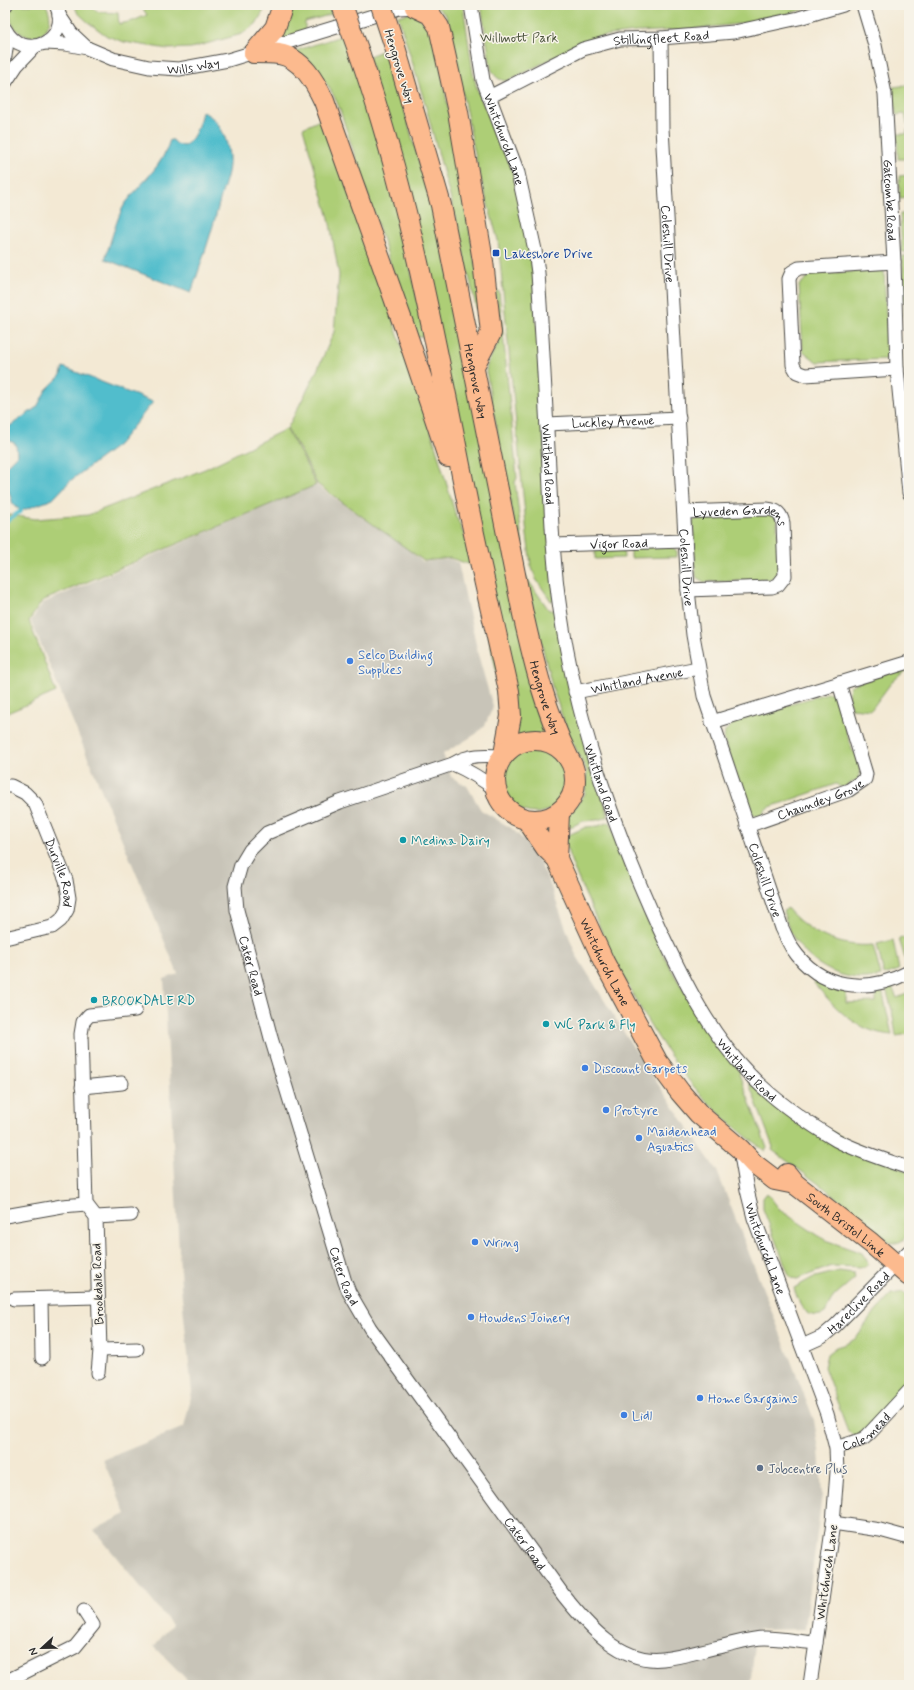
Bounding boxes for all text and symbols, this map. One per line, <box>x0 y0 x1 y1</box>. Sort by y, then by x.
street label: Hengrove Way <box>378 27 418 106</box>
street label: Stillingfleet Road <box>611 27 710 50</box>
park label: Willmott Park <box>480 30 559 47</box>
street label: Wills Way <box>166 55 221 79</box>
street label: Whitchurch Lane <box>479 91 527 187</box>
street label: Gatcombe Road <box>879 159 900 242</box>
street label: Coleshill Drive <box>656 205 678 283</box>
place label: Lakeshore Drive <box>504 246 593 263</box>
marker: Lakeshore Drive <box>491 248 501 258</box>
street label: Hengrove Way <box>459 342 491 420</box>
street label: Luckley Avenue <box>571 412 655 433</box>
street label: Whitland Road <box>537 423 558 505</box>
street label: Lyveden Gardens <box>693 502 790 528</box>
street label: Coleshill Drive <box>675 528 697 607</box>
street label: Vigor Road <box>590 535 648 556</box>
place label: Selco Building Supplies <box>358 647 433 679</box>
marker: Selco Building Supplies <box>345 656 355 666</box>
street label: Hengrove Way <box>524 659 564 737</box>
street label: Whitland Avenue <box>589 664 685 699</box>
street label: Whitland Road <box>580 742 621 825</box>
street label: Chaundey Grove <box>775 775 868 825</box>
place label: Medina Dairy <box>411 833 490 850</box>
marker: Medina Dairy <box>398 835 408 845</box>
street label: Durville Road <box>40 836 76 908</box>
street label: Coleshill Drive <box>744 841 785 920</box>
street label: Whitchurch Lane <box>575 915 633 1010</box>
street label: Cater Road <box>234 934 266 998</box>
place label: BROOKDALE RD <box>102 993 195 1010</box>
marker: BROOKDALE RD <box>89 995 99 1005</box>
place label: WC Park & Fly <box>554 1017 636 1034</box>
marker: WC Park & Fly <box>541 1019 551 1029</box>
street label: Whitland Road <box>712 1035 780 1106</box>
place label: Discount Carpets <box>593 1061 687 1078</box>
marker: Discount Carpets <box>580 1063 590 1073</box>
place label: Protyre <box>614 1103 658 1120</box>
marker: Protyre <box>601 1105 611 1115</box>
place label: Maidenhead Aquatics <box>647 1124 716 1156</box>
marker: Maidenhead Aquatics <box>634 1133 644 1143</box>
street label: South Bristol Link <box>803 1189 889 1262</box>
street label: Whitchurch Lane <box>740 1201 789 1297</box>
place label: Wring <box>483 1235 519 1252</box>
marker: Wring <box>470 1237 480 1247</box>
street label: Brookdale Road <box>89 1243 108 1325</box>
street label: Cater Road <box>325 1245 362 1309</box>
street label: Hareclive Road <box>824 1268 894 1339</box>
place label: Howdens Joinery <box>479 1310 570 1327</box>
marker: Howdens Joinery <box>466 1312 476 1322</box>
place label: Home Bargains <box>708 1391 798 1410</box>
marker: Home Bargains <box>695 1393 705 1403</box>
place label: Lidl <box>632 1408 652 1425</box>
street label: Colemead <box>840 1409 895 1455</box>
marker: Lidl <box>619 1410 629 1420</box>
place label: Jobcentre Plus <box>768 1461 847 1478</box>
marker: Jobcentre Plus <box>755 1463 765 1473</box>
street label: Cater Road <box>500 1514 549 1574</box>
street label: Whitchurch Lane <box>812 1523 843 1621</box>
north arrow <box>22 1628 62 1668</box>
text: N <box>26 1645 42 1657</box>

